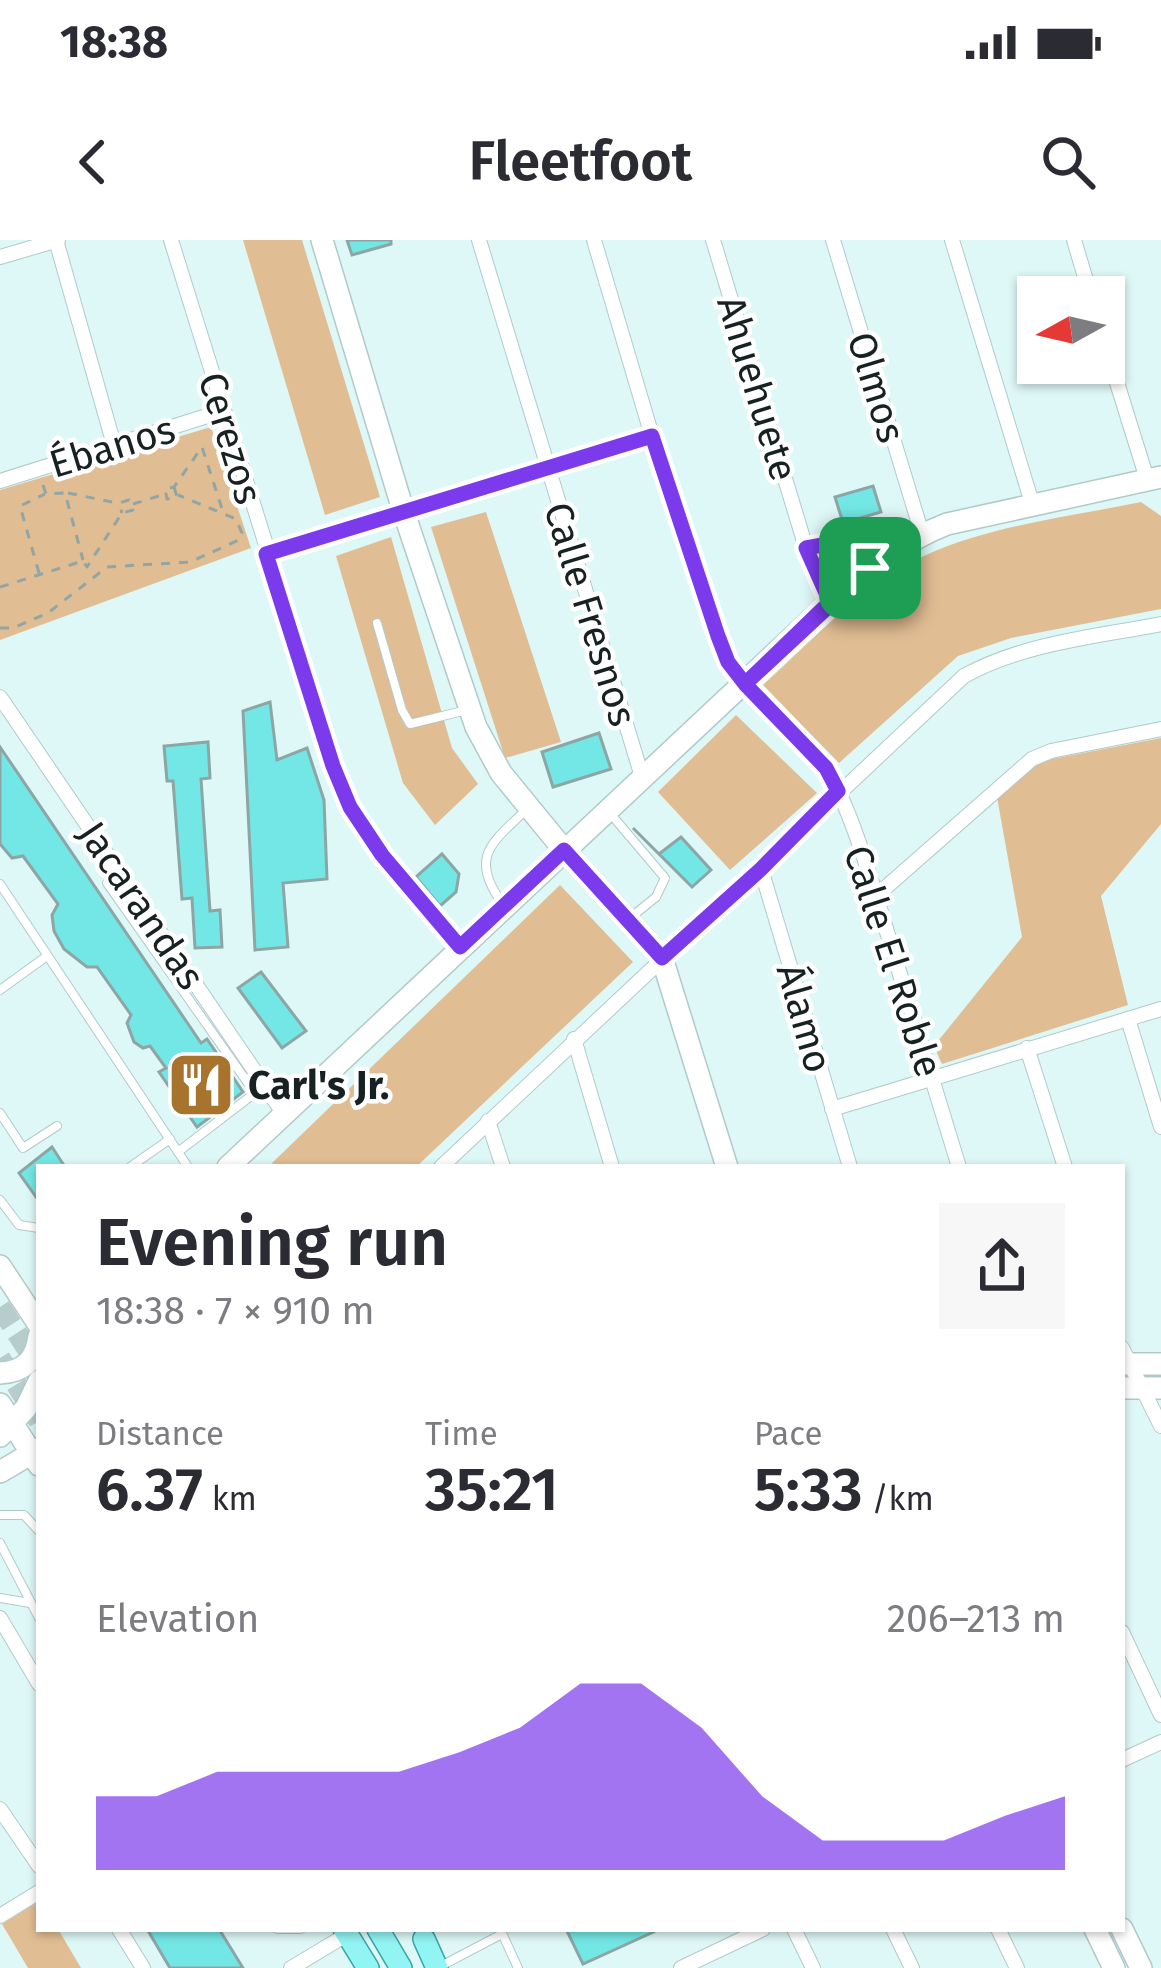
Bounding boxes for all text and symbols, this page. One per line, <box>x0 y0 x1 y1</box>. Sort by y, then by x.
text: 18:38 <box>60 15 168 69</box>
icon: back <box>60 129 126 195</box>
icon: search <box>1035 129 1101 195</box>
text: Fleetfoot <box>469 130 692 194</box>
north arrow <box>1017 276 1125 384</box>
map controls <box>1017 276 1125 384</box>
street label: Ahuehuete <box>707 290 807 486</box>
street label: Olmos <box>838 327 915 448</box>
street label: Cerezos <box>188 367 272 510</box>
street label: Ébanos <box>44 406 181 488</box>
street label: Calle Fresnos <box>534 497 646 732</box>
pin <box>819 517 921 619</box>
icon: arrive <box>837 535 903 601</box>
street label: Jacarandas <box>68 813 214 998</box>
street label: Calle El Roble <box>834 840 952 1083</box>
street label: Álamo <box>767 959 841 1078</box>
restaurant icon: Carl's Jr. <box>166 1050 236 1120</box>
place label: Carl's Jr. <box>248 1063 389 1109</box>
text: Evening run <box>96 1203 448 1282</box>
button: share <box>939 1203 1065 1329</box>
text: 18:38 · 7 × 910 m <box>96 1288 375 1334</box>
text: Distance <box>96 1414 224 1454</box>
text: Time <box>425 1414 498 1454</box>
text: Pace <box>754 1414 822 1454</box>
text: 6.37 <box>96 1454 203 1526</box>
text: 35:21 <box>425 1454 559 1526</box>
text: 5:33 <box>754 1454 863 1526</box>
text: km <box>203 1479 257 1519</box>
text: /km <box>863 1479 934 1519</box>
text: Elevation <box>96 1596 259 1642</box>
text: 206–213 m <box>887 1596 1065 1642</box>

